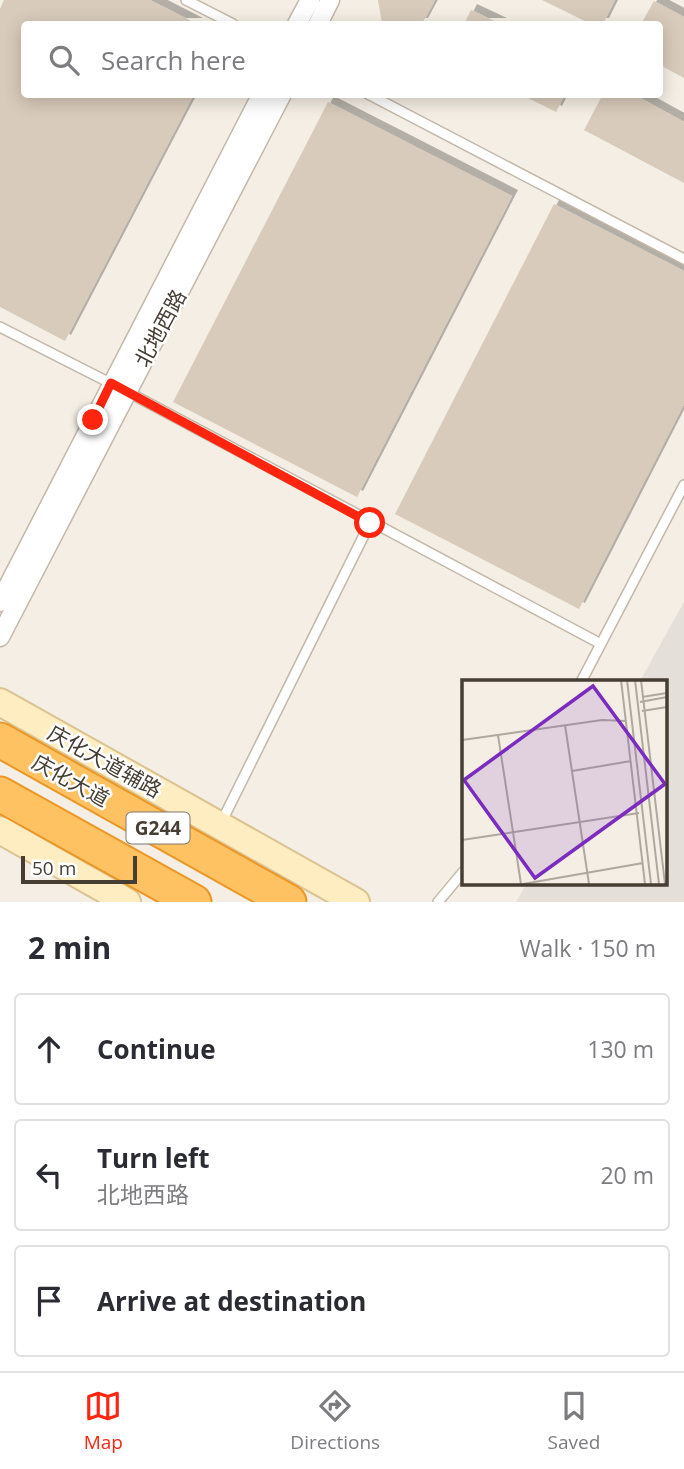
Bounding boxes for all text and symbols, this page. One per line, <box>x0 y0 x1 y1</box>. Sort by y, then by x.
search box <box>21 21 663 98</box>
icon: search <box>45 41 83 79</box>
text: Search here <box>101 42 246 78</box>
street label: 北地西路 <box>128 284 192 372</box>
route end <box>77 404 108 435</box>
route start <box>354 507 385 538</box>
inset map <box>462 680 666 884</box>
street label: 庆化大道辅路 <box>44 719 166 803</box>
street label: 庆化大道 <box>28 749 114 811</box>
road number: G244 <box>127 813 190 844</box>
scale bar <box>21 853 136 885</box>
text: 50 m <box>32 855 76 881</box>
text: 2 min <box>28 927 111 968</box>
text: Walk · 150 m <box>519 932 656 964</box>
icon: ahead <box>30 1030 68 1068</box>
text: Continue <box>97 1031 216 1067</box>
text: 130 m <box>587 1033 654 1065</box>
text: Turn left <box>97 1140 209 1176</box>
icon: left <box>30 1156 68 1194</box>
text: 20 m <box>600 1159 654 1191</box>
text: 北地西路 <box>97 1178 189 1210</box>
icon: arrive <box>30 1282 68 1320</box>
text: Arrive at destination <box>97 1283 366 1319</box>
tab: Map <box>84 1387 123 1455</box>
tab: Directions <box>290 1387 380 1455</box>
tab: Saved <box>548 1387 600 1455</box>

